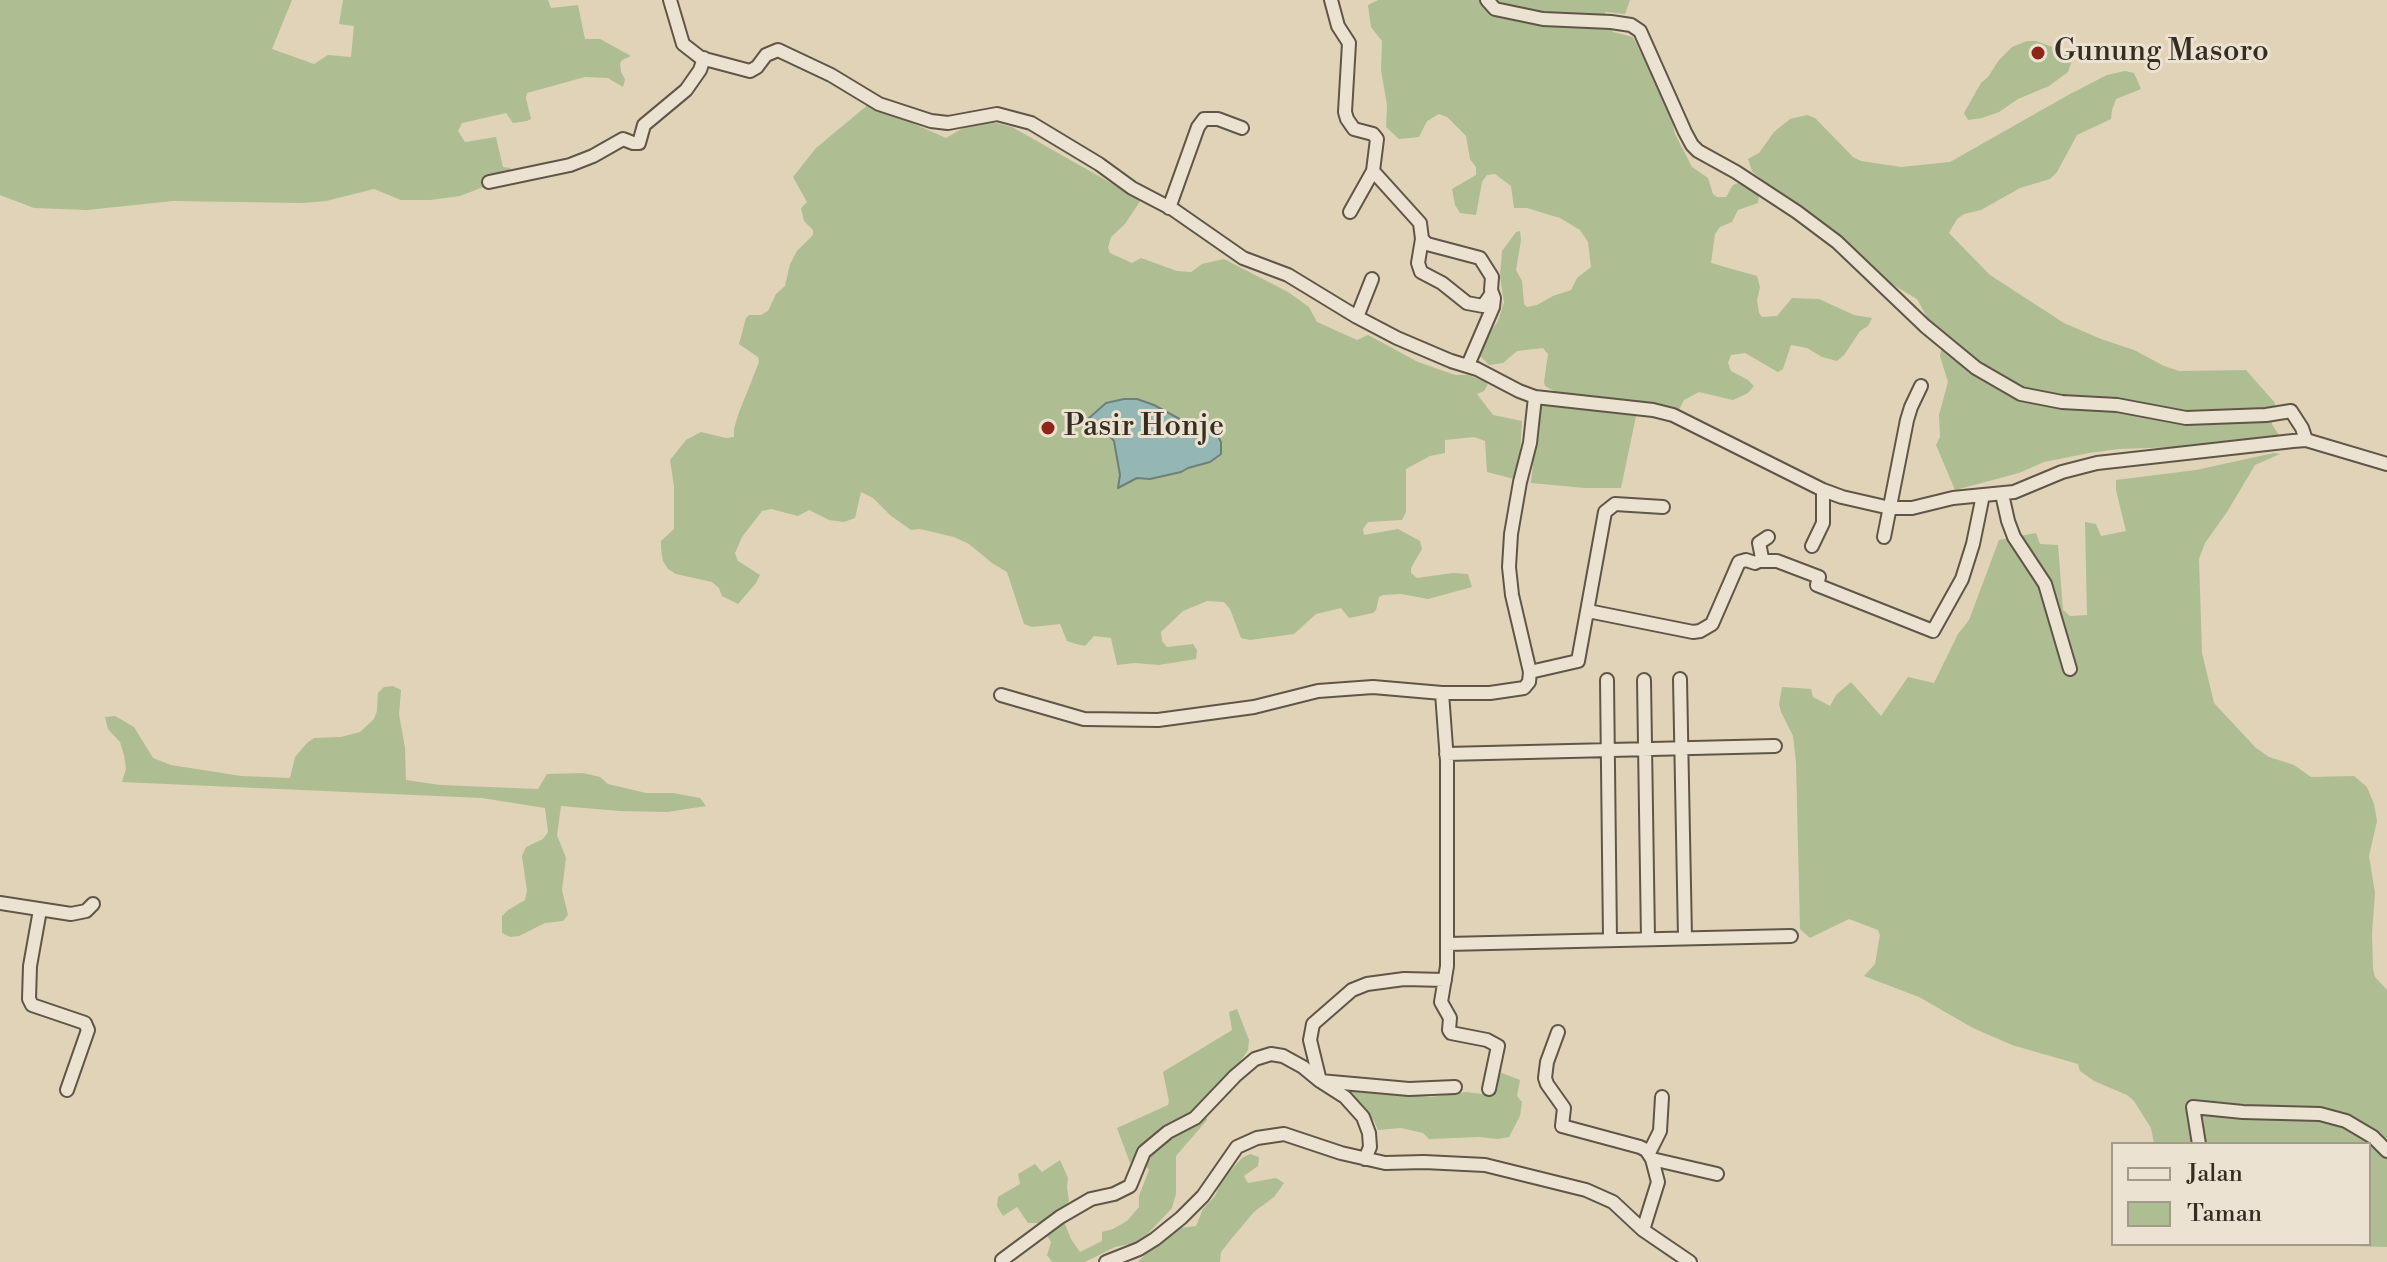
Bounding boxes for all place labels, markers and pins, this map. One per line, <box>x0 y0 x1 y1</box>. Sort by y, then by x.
place label: Gunung Masoro <box>2054 35 2269 71</box>
marker: Gunung Masoro <box>2029 44 2047 62</box>
place label: Pasir Honje <box>1064 410 1224 446</box>
marker: Pasir Honje <box>1039 419 1057 437</box>

